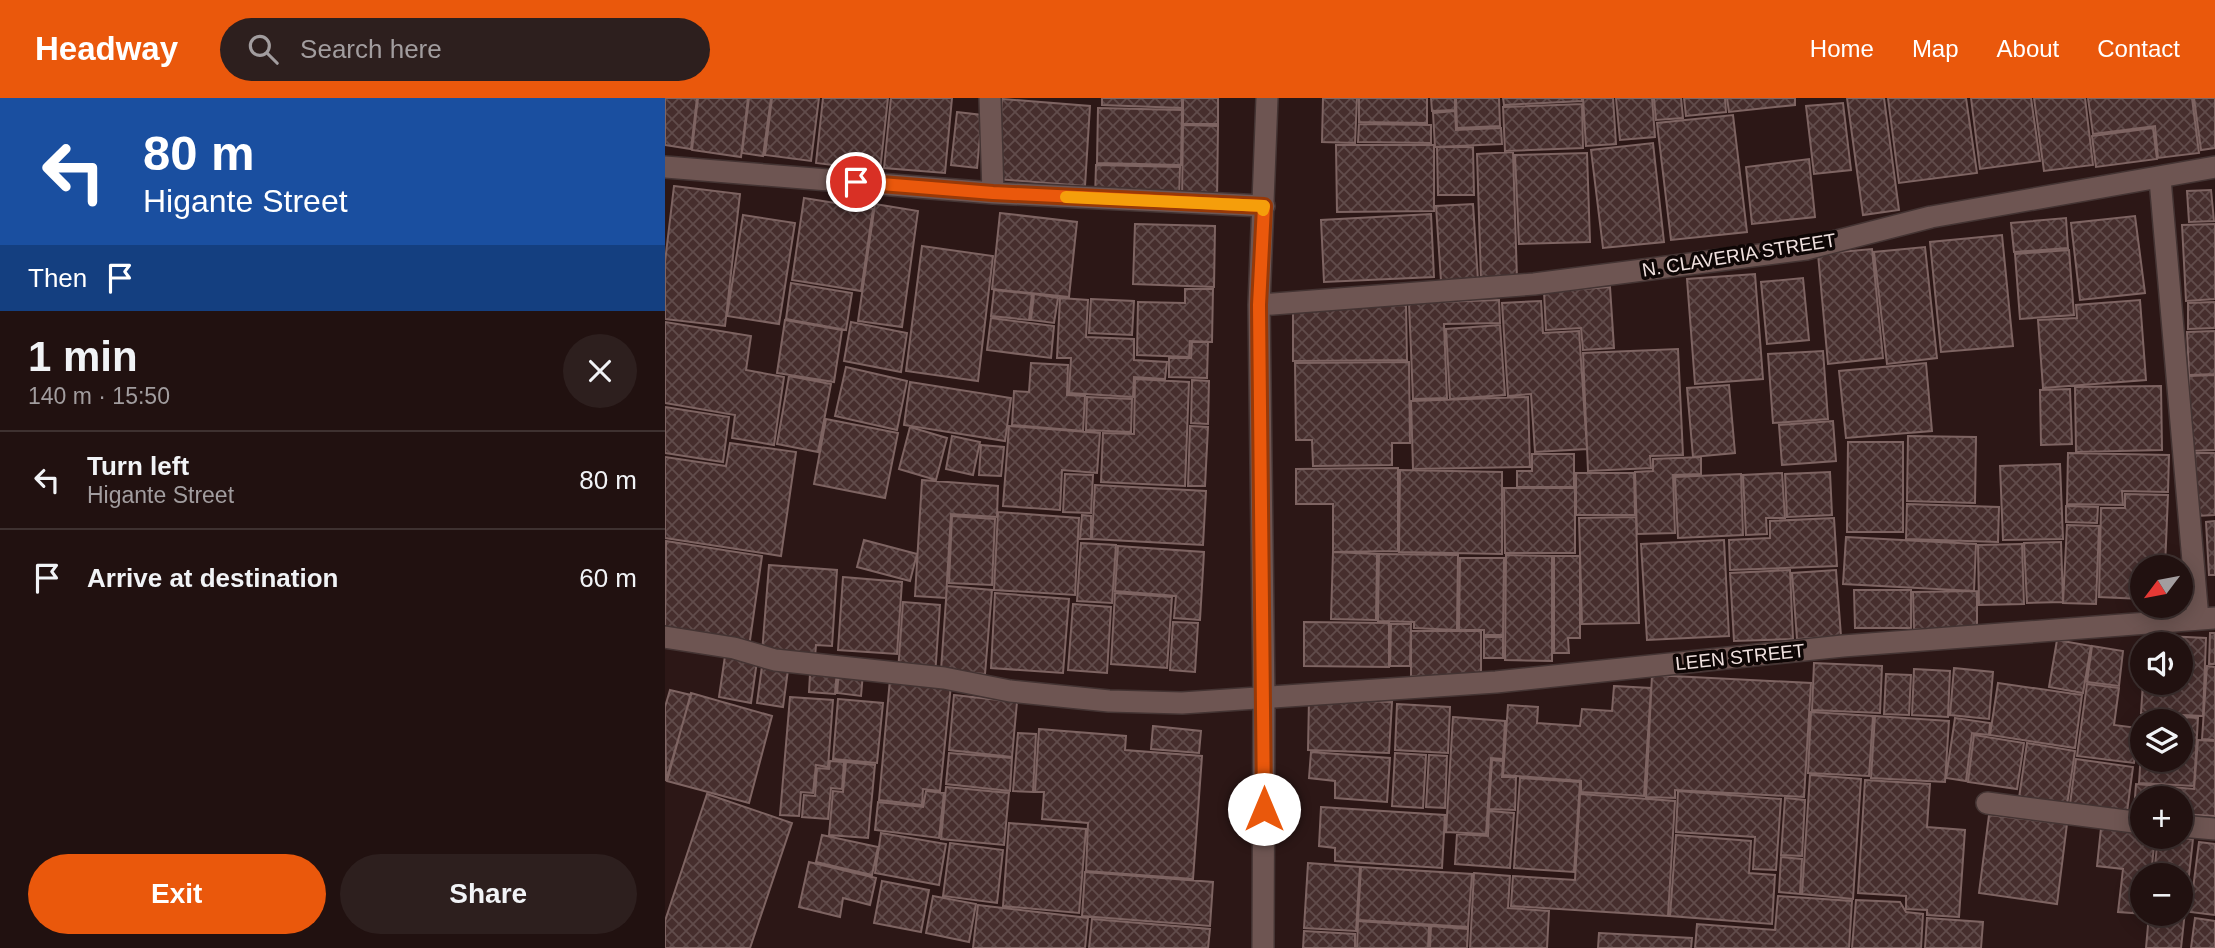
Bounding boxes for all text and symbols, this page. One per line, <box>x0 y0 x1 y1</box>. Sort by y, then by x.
search box <box>220 18 710 81</box>
text: Headway <box>35 30 178 67</box>
icon: search <box>244 30 282 68</box>
text: Search here <box>300 34 442 64</box>
text: Home <box>1810 35 1874 62</box>
text: Map <box>1912 35 1959 62</box>
text: About <box>1997 35 2059 62</box>
text: Contact <box>2097 35 2180 62</box>
icon: left <box>28 126 119 217</box>
text: 80 m <box>143 126 255 180</box>
pin <box>826 152 886 212</box>
icon: arrive <box>837 163 875 201</box>
text: Higante Street <box>143 183 348 219</box>
street label: N. CLAVERIA STREET <box>1641 229 1838 281</box>
icon: arrive <box>101 259 139 297</box>
text: Then <box>28 263 87 293</box>
text: 1 min <box>28 333 138 380</box>
button: close <box>563 334 637 408</box>
text: 140 m · 15:50 <box>28 383 170 409</box>
text: Turn left <box>87 451 189 481</box>
icon: left <box>28 461 66 499</box>
text: 80 m <box>579 465 637 495</box>
text: Higante Street <box>87 482 234 508</box>
north arrow <box>2130 555 2193 618</box>
map controls <box>2130 555 2193 926</box>
icon: arrive <box>28 559 66 597</box>
text: Arrive at destination <box>87 563 338 593</box>
text: 60 m <box>579 563 637 593</box>
button: sound <box>2130 632 2193 695</box>
street label: LEEN STREET <box>1674 640 1806 674</box>
button: layers <box>2130 709 2193 772</box>
position arrow <box>1227 772 1301 846</box>
button: + <box>2130 786 2193 849</box>
button: Exit <box>28 854 326 934</box>
button: Share <box>340 854 637 934</box>
button: − <box>2130 863 2193 926</box>

